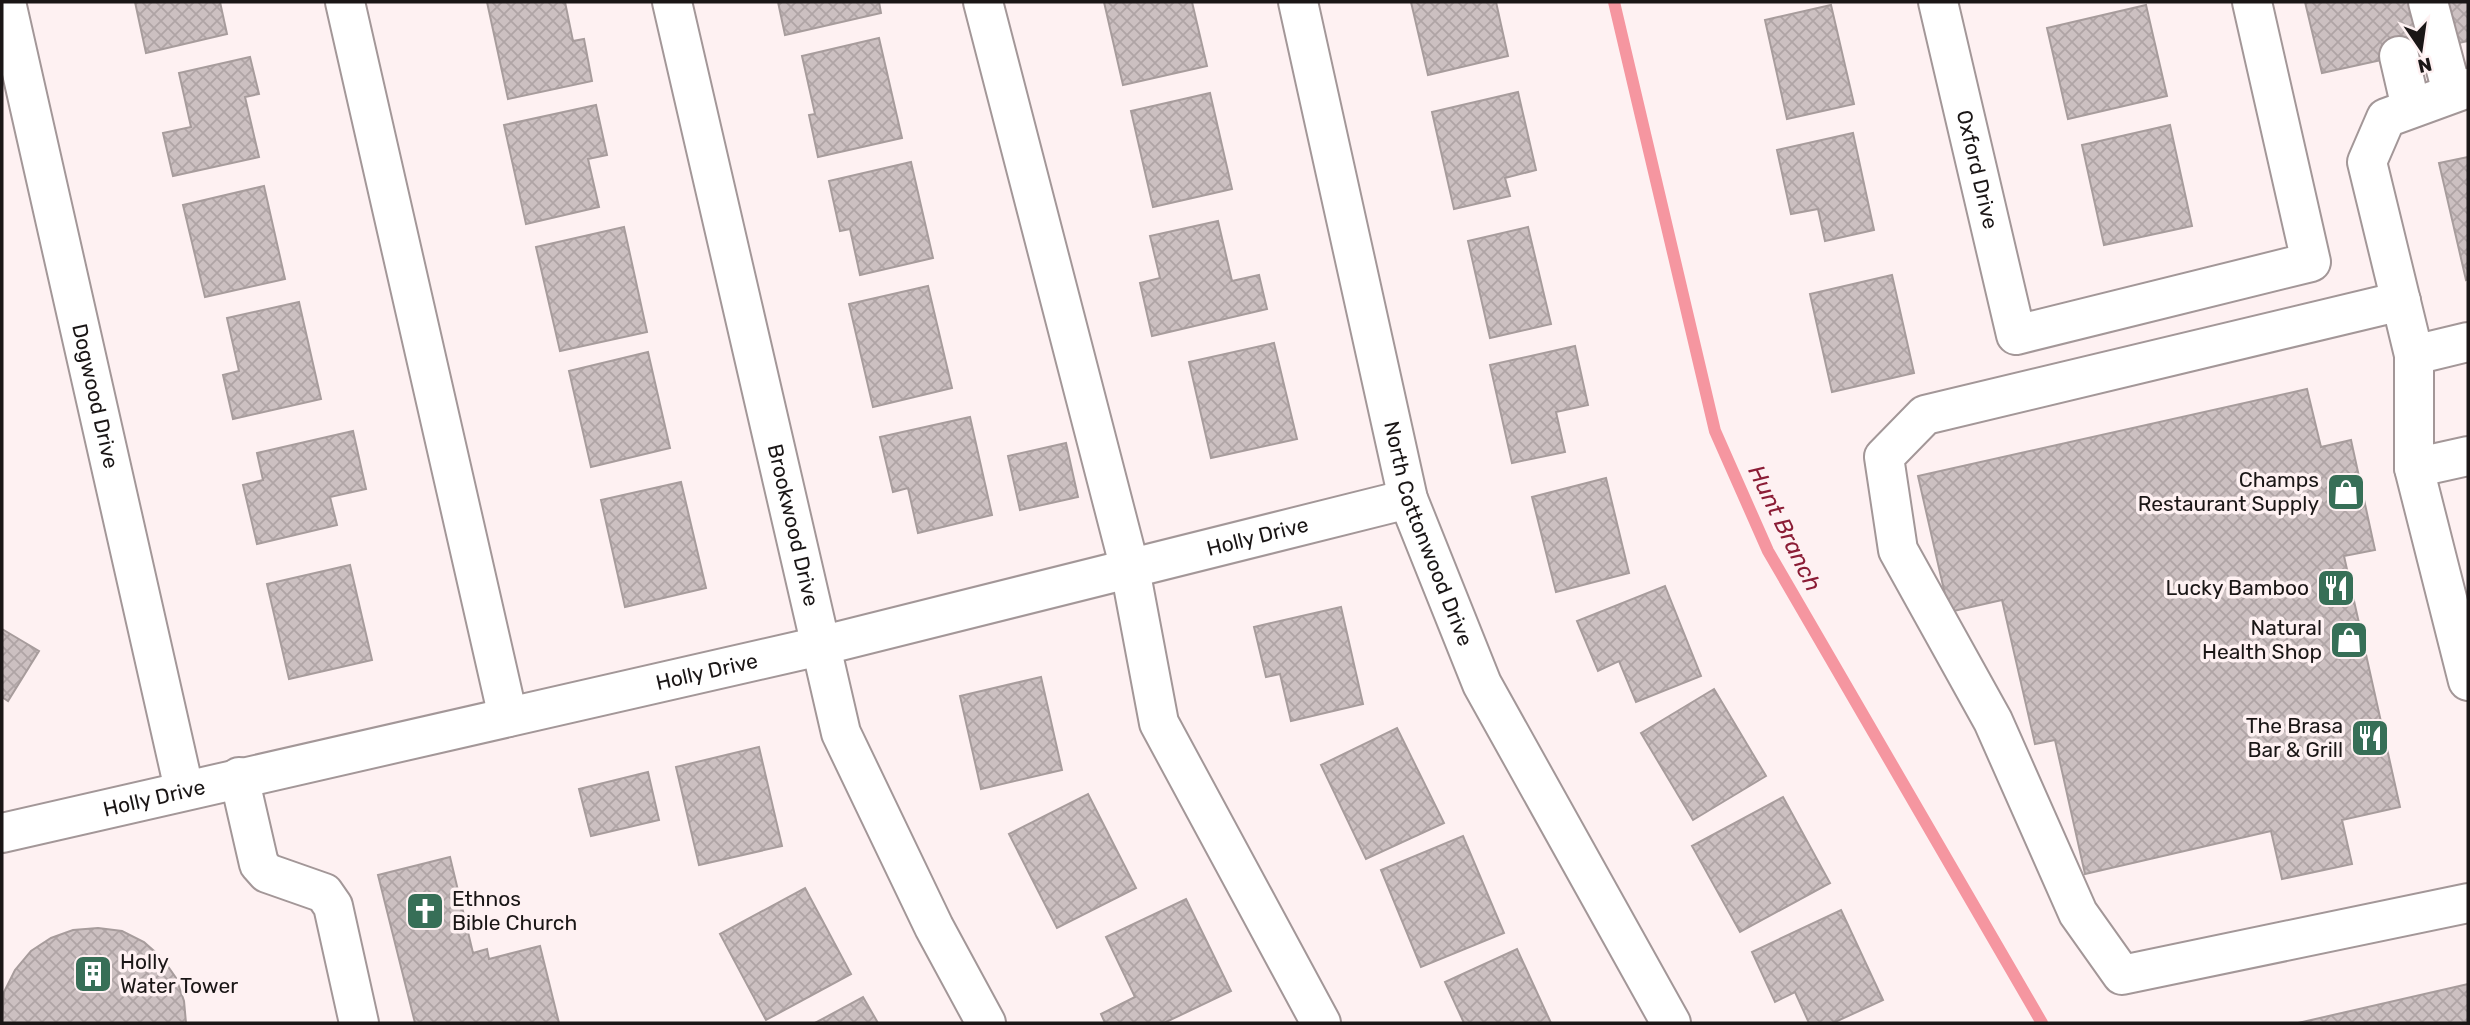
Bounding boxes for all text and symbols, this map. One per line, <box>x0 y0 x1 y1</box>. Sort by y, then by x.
north arrow <box>2386 14 2456 84</box>
text: N <box>2415 52 2434 78</box>
street label: Oxford Drive <box>1952 107 2004 231</box>
street label: Dogwood Drive <box>67 321 124 471</box>
street label: North Cottonwood Drive <box>1379 419 1479 650</box>
street label: Brookwood Drive <box>763 442 824 609</box>
water label: Hunt Branch <box>1742 460 1828 596</box>
place label: Champs Restaurant Supply <box>2138 467 2319 516</box>
shop icon: Champs Restaurant Supply <box>2325 471 2367 513</box>
street label: Holly Drive <box>1204 511 1311 561</box>
restaurant icon: Lucky Bamboo <box>2315 567 2357 609</box>
place label: Lucky Bamboo <box>2165 575 2309 600</box>
place label: Natural Health Shop <box>2202 615 2322 664</box>
shop icon: Natural Health Shop <box>2328 619 2370 661</box>
street label: Holly Drive <box>653 648 760 695</box>
place label: The Brasa Bar & Grill <box>2246 713 2343 762</box>
restaurant icon: The Brasa Bar & Grill <box>2349 717 2391 759</box>
street label: Holly Drive <box>100 774 207 822</box>
place label: Ethnos Bible Church <box>452 886 577 935</box>
church icon: Ethnos Bible Church <box>404 890 446 932</box>
place label: Holly Water Tower <box>120 949 238 998</box>
building icon: Holly Water Tower <box>72 953 114 995</box>

